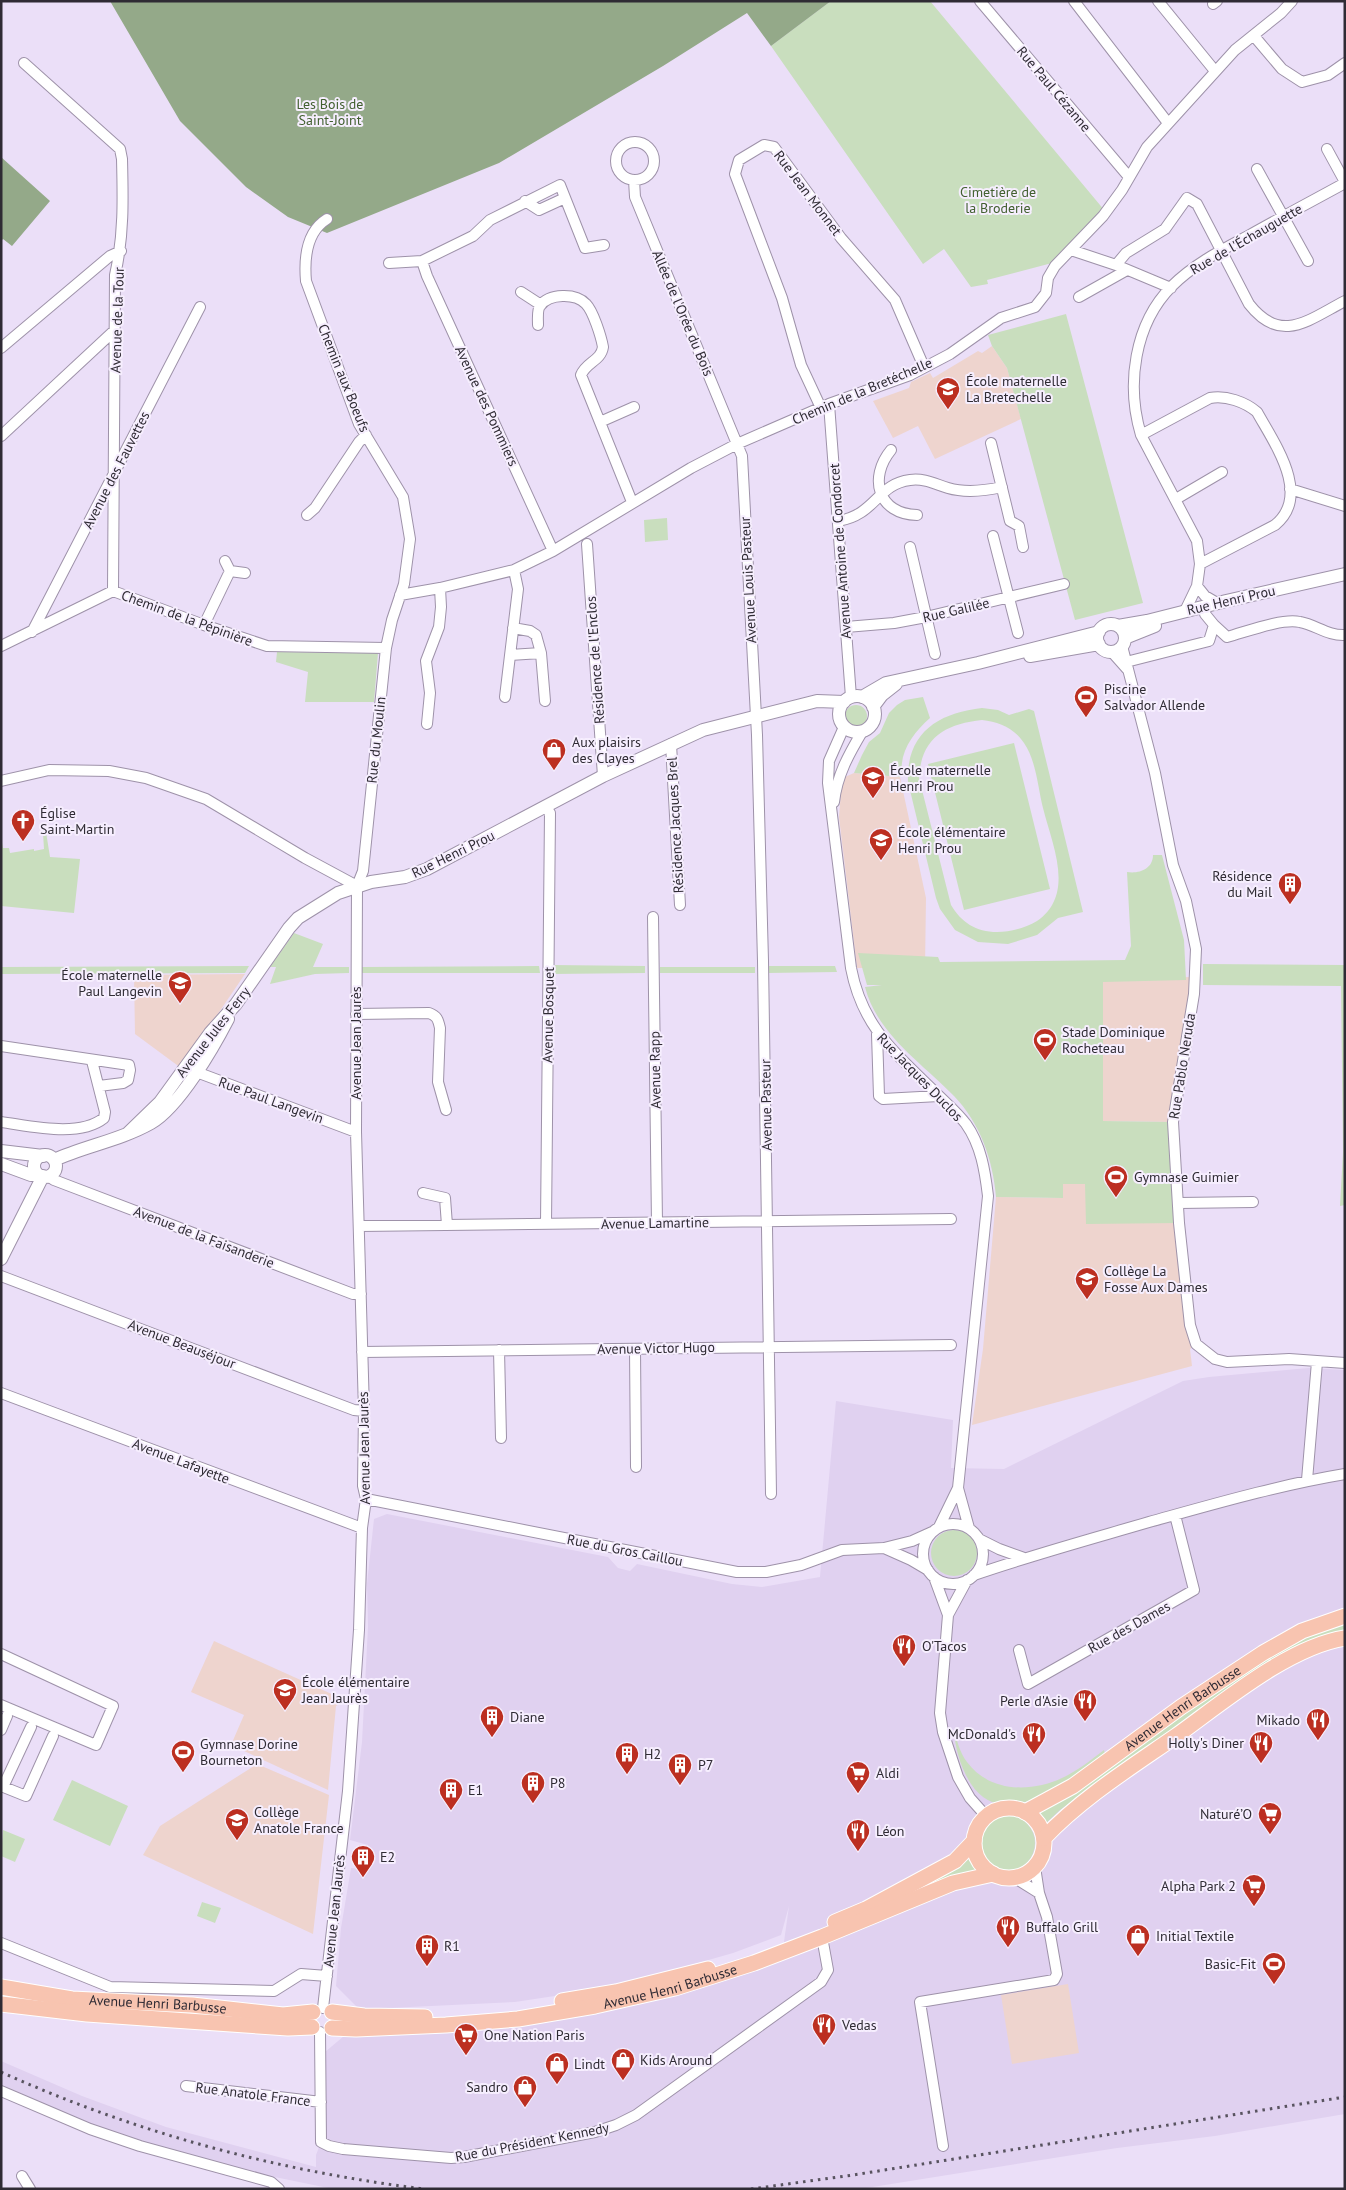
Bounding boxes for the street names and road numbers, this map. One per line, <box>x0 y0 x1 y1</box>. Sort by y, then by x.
street label: Rue Paul Cézanne <box>1013 42 1095 136</box>
street label: Rue Jean Monnet <box>770 147 846 239</box>
street label: Rue de l'Échauguette <box>1187 200 1305 278</box>
street label: Allée de l'Orée du Bois <box>648 247 718 379</box>
street label: Avenue de la Tour <box>106 266 128 373</box>
street label: Chemin aux Boeufs <box>314 321 374 435</box>
street label: Avenue des Pommiers <box>451 343 523 469</box>
street label: Chemin de la Bretéchelle <box>789 353 935 429</box>
street label: Avenue des Fauvettes <box>79 408 153 532</box>
street label: Avenue Antoine de Condorcet <box>825 462 855 639</box>
street label: Avenue Louis Pasteur <box>736 516 760 644</box>
street label: Rue Henri Prou <box>1185 581 1277 619</box>
street label: Chemin de la Pépinière <box>119 586 255 650</box>
street label: Rue Galilée <box>921 594 991 626</box>
street label: Résidence de l'Enclos <box>582 595 608 724</box>
street label: Rue du Moulin <box>363 696 389 784</box>
street label: Résidence Jacques Brel <box>662 756 688 894</box>
street label: Rue Henri Prou <box>409 826 497 882</box>
street label: Avenue Bosquet <box>538 967 558 1063</box>
street label: Avenue Jules Ferry <box>172 983 254 1081</box>
street label: Avenue Jean Jaurès <box>347 986 365 1100</box>
street label: Rue Pablo Neruda <box>1165 1012 1199 1120</box>
street label: Rue Jacques Duclos <box>873 1029 967 1125</box>
street label: Avenue Rapp <box>645 1031 665 1109</box>
street label: Avenue Pasteur <box>756 1059 776 1151</box>
street label: Rue Paul Langevin <box>216 1073 326 1127</box>
street label: Avenue de la Faisanderie <box>131 1202 277 1272</box>
street label: Avenue Lamartine <box>601 1213 709 1233</box>
street label: Avenue Beauséjour <box>126 1315 239 1373</box>
street label: Avenue Victor Hugo <box>597 1338 715 1358</box>
street label: Avenue Jean Jaurès <box>354 1391 374 1505</box>
street label: Avenue Lafayette <box>130 1434 232 1488</box>
street label: Rue du Gros Caillou <box>566 1530 684 1570</box>
street label: Rue des Dames <box>1085 1597 1173 1657</box>
street label: Avenue Henri Barbusse <box>1120 1661 1244 1755</box>
street label: Avenue Jean Jaurès <box>319 1854 349 1968</box>
street label: Avenue Henri Barbusse <box>601 1960 739 2013</box>
street label: Avenue Henri Barbusse <box>89 1991 228 2018</box>
street label: Rue Anatole France <box>194 2078 312 2110</box>
street label: Rue du Président Kennedy <box>453 2118 611 2166</box>

